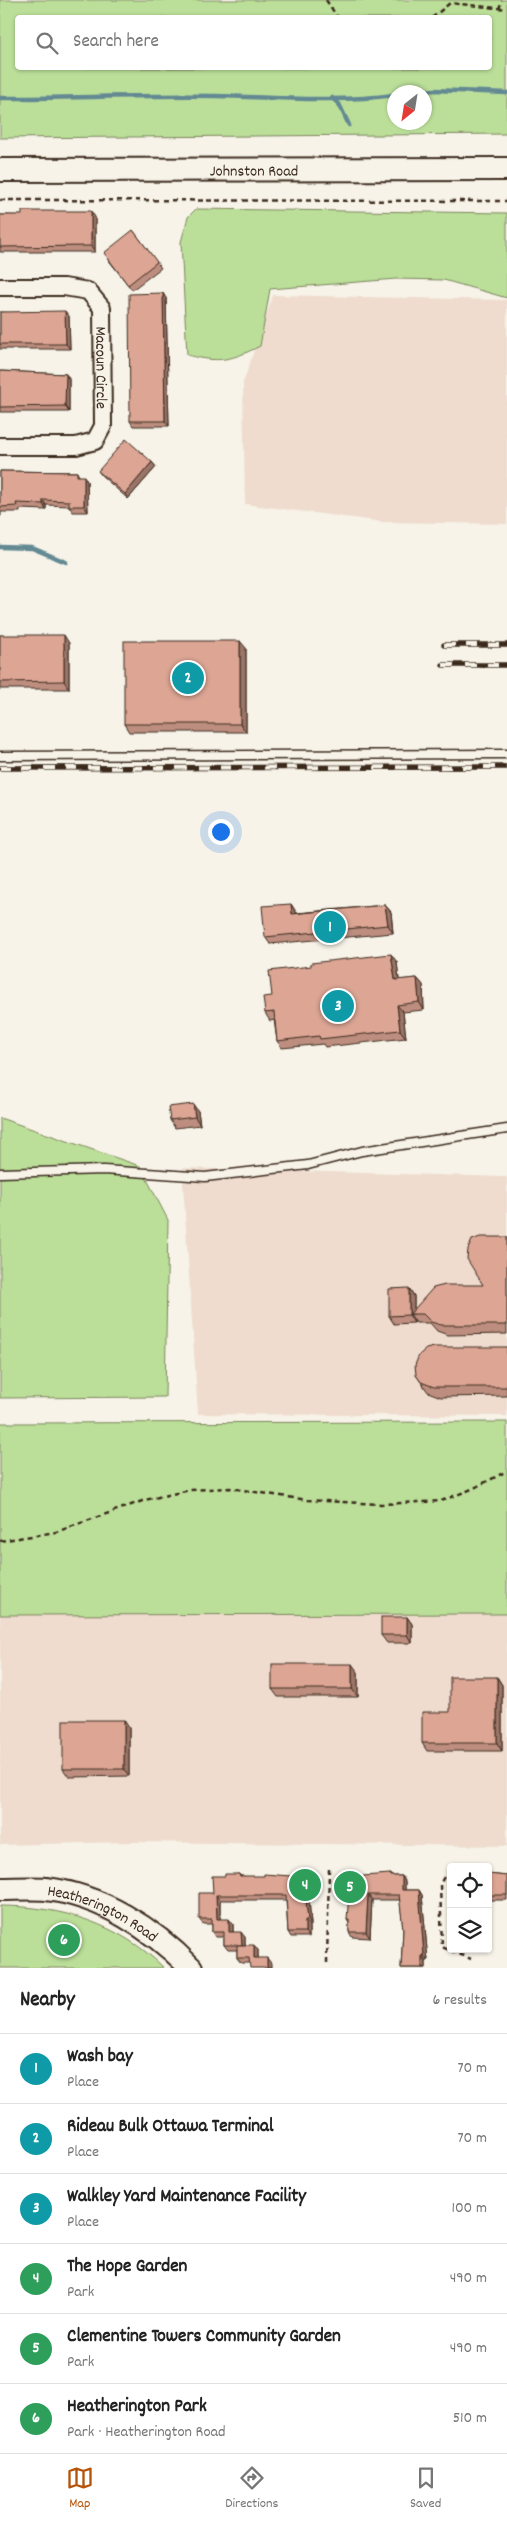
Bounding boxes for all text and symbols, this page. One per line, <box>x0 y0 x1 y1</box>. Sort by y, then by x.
search box <box>15 15 492 70</box>
icon: search <box>33 29 61 57</box>
text: Search here <box>73 29 159 56</box>
north arrow <box>387 85 432 130</box>
street label: Johnston Road <box>210 160 298 184</box>
street label: Macoun Circle <box>88 326 112 409</box>
pin: 2 <box>172 659 204 697</box>
your location <box>208 819 234 845</box>
pin: 1 <box>314 908 346 946</box>
pin: 3 <box>322 987 354 1025</box>
map controls <box>447 1863 492 1953</box>
button: locate <box>447 1863 492 1908</box>
pin: 4 <box>289 1866 321 1904</box>
pin: 5 <box>334 1868 366 1906</box>
street label: Heatherington Road <box>46 1880 162 1949</box>
button: layers <box>447 1908 492 1953</box>
pin: 6 <box>48 1921 80 1959</box>
text: Nearby <box>20 1986 75 2016</box>
text: 6 results <box>432 1989 487 2012</box>
text: Wash bay <box>67 2044 133 2071</box>
text: 1 <box>34 2057 38 2080</box>
text: 70 m <box>457 2057 487 2080</box>
text: Place <box>67 2071 99 2094</box>
text: Rideau Bulk Ottawa Terminal <box>67 2114 273 2141</box>
text: 2 <box>33 2127 40 2150</box>
text: 70 m <box>457 2127 487 2150</box>
text: Place <box>67 2141 99 2164</box>
text: Walkley Yard Maintenance Facility <box>67 2184 306 2211</box>
text: 3 <box>32 2197 40 2220</box>
text: 100 m <box>451 2197 487 2220</box>
text: Place <box>67 2211 99 2234</box>
text: The Hope Garden <box>67 2254 187 2281</box>
text: 4 <box>33 2267 39 2290</box>
text: 490 m <box>450 2267 487 2290</box>
text: Park <box>67 2281 94 2304</box>
text: Clementine Towers Community Garden <box>67 2324 341 2351</box>
text: 5 <box>32 2337 40 2360</box>
text: 490 m <box>450 2337 487 2360</box>
text: Park <box>67 2351 94 2374</box>
text: Heatherington Park <box>67 2394 207 2421</box>
text: 6 <box>32 2407 40 2430</box>
text: 510 m <box>453 2407 487 2430</box>
text: Park · Heatherington Road <box>67 2421 226 2444</box>
tab: Map <box>66 2464 94 2514</box>
tab: Directions <box>225 2464 278 2514</box>
tab: Saved <box>410 2464 441 2514</box>

